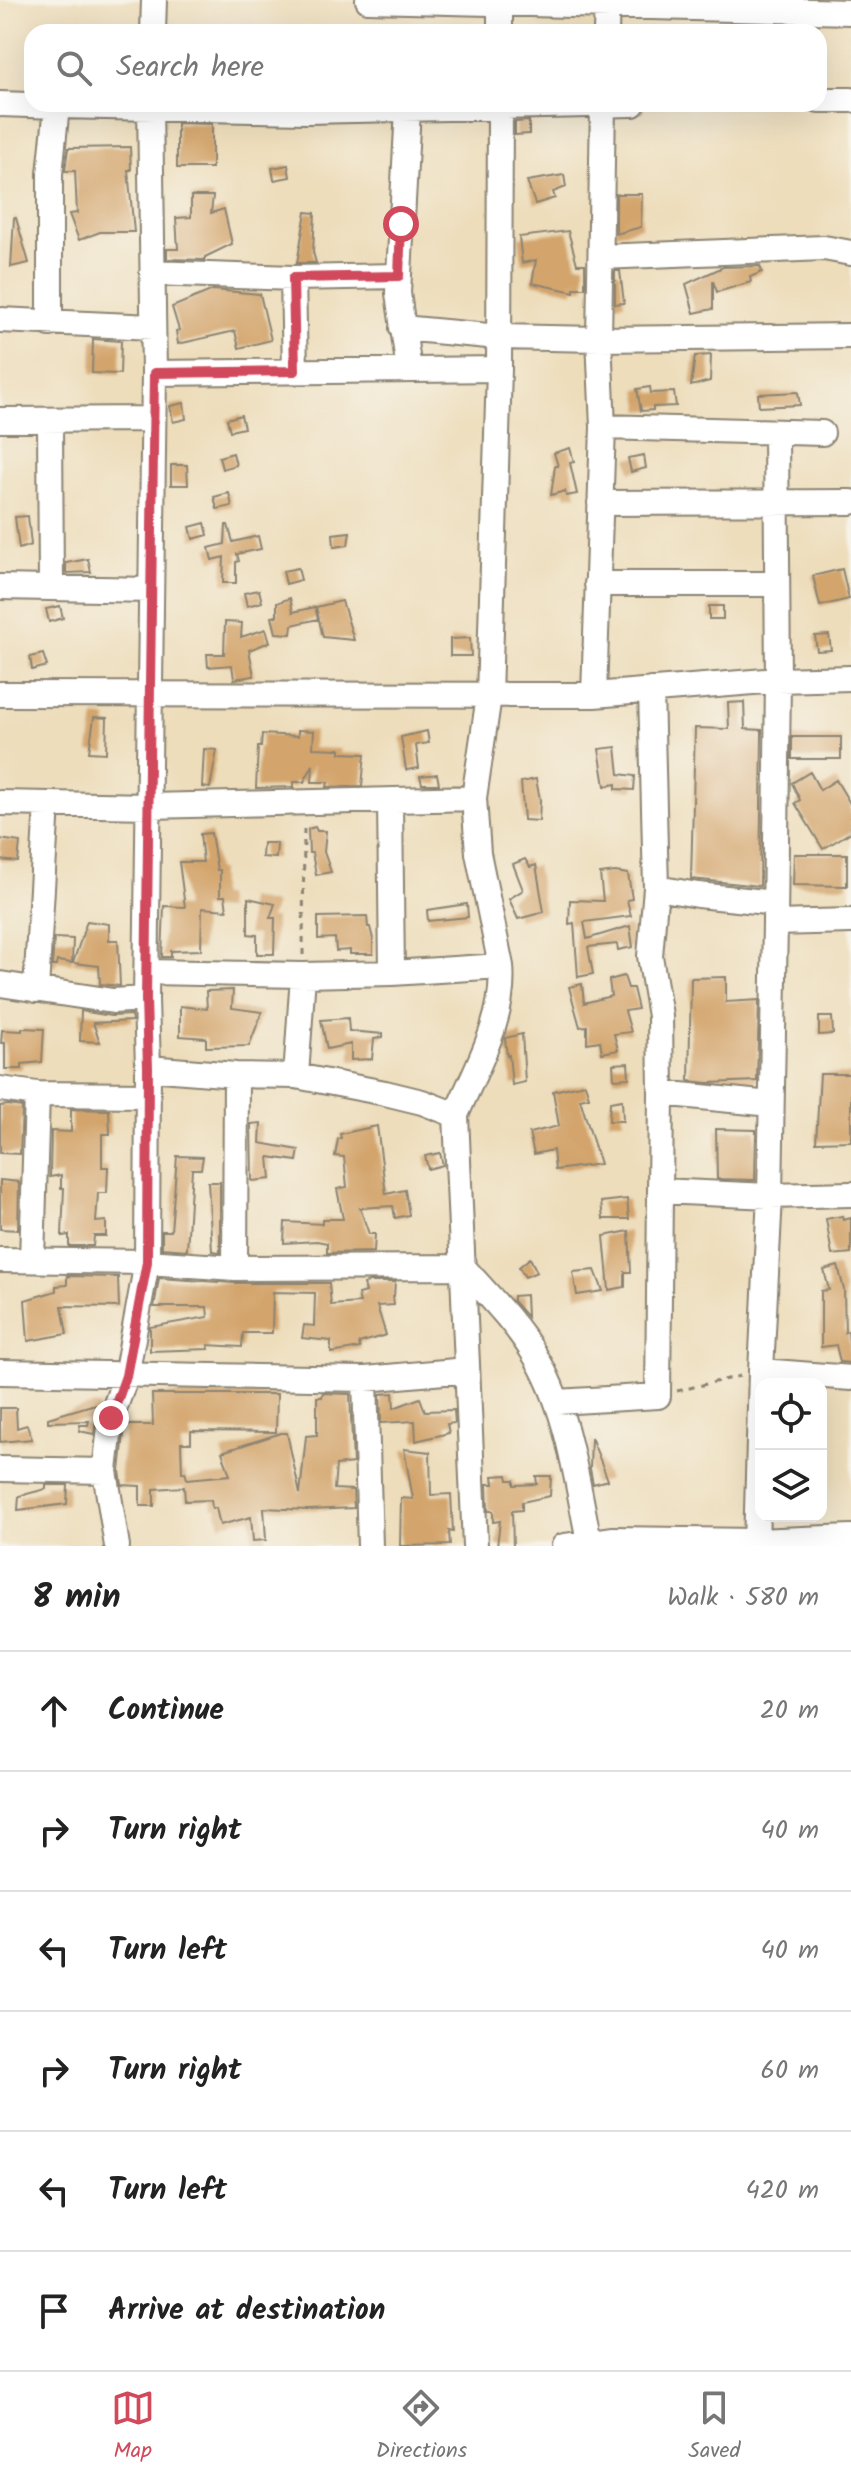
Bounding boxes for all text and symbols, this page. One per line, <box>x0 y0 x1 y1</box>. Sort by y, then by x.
search box <box>24 24 827 112</box>
text: Search here <box>116 44 264 92</box>
icon: search <box>52 46 96 90</box>
route start <box>383 206 419 242</box>
map controls <box>755 1378 827 1522</box>
button: locate <box>755 1378 827 1450</box>
route end <box>93 1400 129 1436</box>
button: layers <box>755 1450 827 1522</box>
text: 8 min <box>32 1571 121 1625</box>
text: Walk · 580 m <box>667 1577 819 1619</box>
text: Continue <box>108 1687 224 1735</box>
icon: ahead <box>32 1689 76 1733</box>
text: 20 m <box>760 1690 819 1732</box>
text: Turn right <box>108 1807 241 1855</box>
icon: right <box>32 1809 76 1853</box>
text: 40 m <box>761 1810 819 1852</box>
text: Turn left <box>108 1927 227 1975</box>
icon: left <box>32 1929 76 1973</box>
text: 40 m <box>761 1930 819 1972</box>
text: Turn right <box>108 2047 241 2095</box>
icon: right <box>32 2049 76 2093</box>
text: 60 m <box>760 2050 819 2092</box>
text: Turn left <box>108 2167 227 2215</box>
icon: left <box>32 2169 76 2213</box>
text: 420 m <box>745 2170 819 2212</box>
text: Arrive at destination <box>108 2287 385 2335</box>
icon: arrive <box>32 2289 76 2333</box>
tab: Map <box>111 2386 155 2469</box>
tab: Directions <box>376 2386 467 2469</box>
tab: Saved <box>688 2386 740 2469</box>

